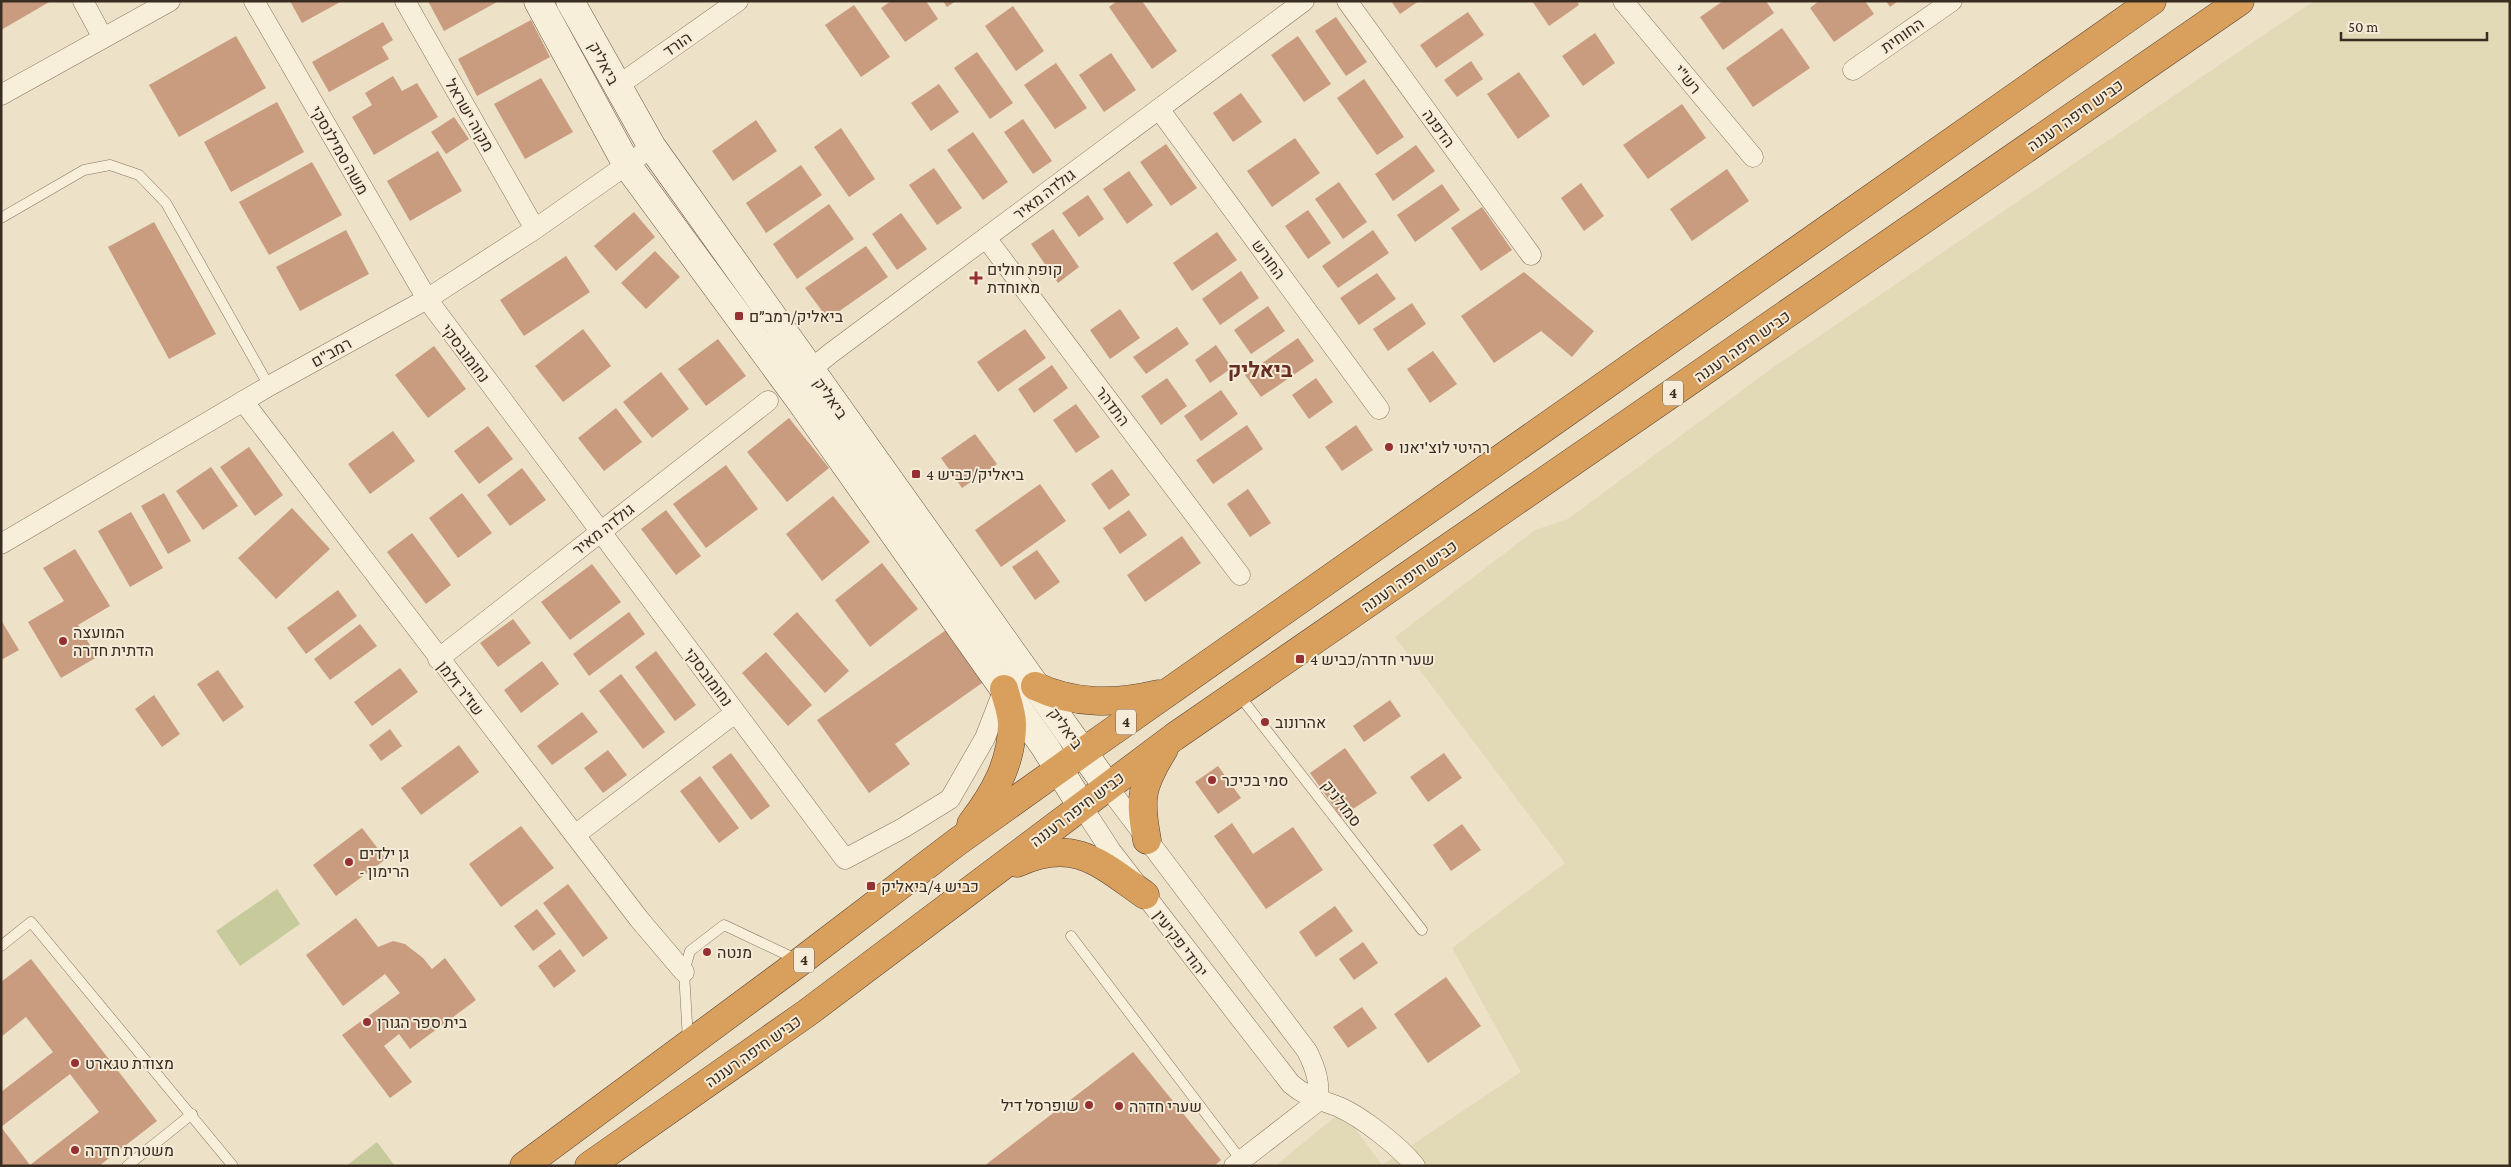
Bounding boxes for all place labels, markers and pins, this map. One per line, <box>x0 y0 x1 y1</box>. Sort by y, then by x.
place label: קופת חולים מאוחדת <box>987 261 1062 296</box>
marker: קופת חולים מאוחדת <box>969 271 983 285</box>
place label: ביאליק/רמב״ם <box>749 308 844 325</box>
marker: ביאליק/רמב״ם <box>733 310 745 322</box>
place label: רהיטי לוצ'יאנו <box>1399 439 1490 456</box>
marker: רהיטי לוצ'יאנו <box>1383 441 1395 453</box>
place label: ביאליק/כביש 4 <box>926 466 1025 483</box>
marker: ביאליק/כביש 4 <box>910 468 922 480</box>
place label: המועצה הדתית חדרה <box>73 624 154 659</box>
marker: המועצה הדתית חדרה <box>57 635 69 647</box>
place label: שערי חדרה/כביש 4 <box>1310 651 1434 668</box>
marker: שערי חדרה/כביש 4 <box>1294 653 1306 665</box>
place label: אהרונוב <box>1275 714 1326 731</box>
marker: אהרונוב <box>1259 716 1271 728</box>
place label: סמי בכיכר <box>1222 772 1288 789</box>
marker: סמי בכיכר <box>1206 774 1218 786</box>
place label: גן ילדים - הרימון <box>359 845 409 880</box>
marker: גן ילדים - הרימון <box>343 856 355 868</box>
place label: כביש 4/ביאליק <box>881 878 979 895</box>
marker: כביש 4/ביאליק <box>865 880 877 892</box>
place label: מנטה <box>717 944 752 961</box>
marker: מנטה <box>701 946 713 958</box>
place label: בית ספר הגורן <box>377 1014 468 1031</box>
marker: בית ספר הגורן <box>361 1016 373 1028</box>
place label: מצודת טגארט <box>85 1055 174 1072</box>
marker: מצודת טגארט <box>69 1057 81 1069</box>
place label: שופרסל דיל <box>1001 1097 1079 1114</box>
place label: שערי חדרה <box>1129 1098 1202 1115</box>
marker: שופרסל דיל <box>1083 1099 1095 1111</box>
marker: שערי חדרה <box>1113 1100 1125 1112</box>
place label: משטרת חדרה <box>85 1142 174 1159</box>
marker: משטרת חדרה <box>69 1144 81 1156</box>

